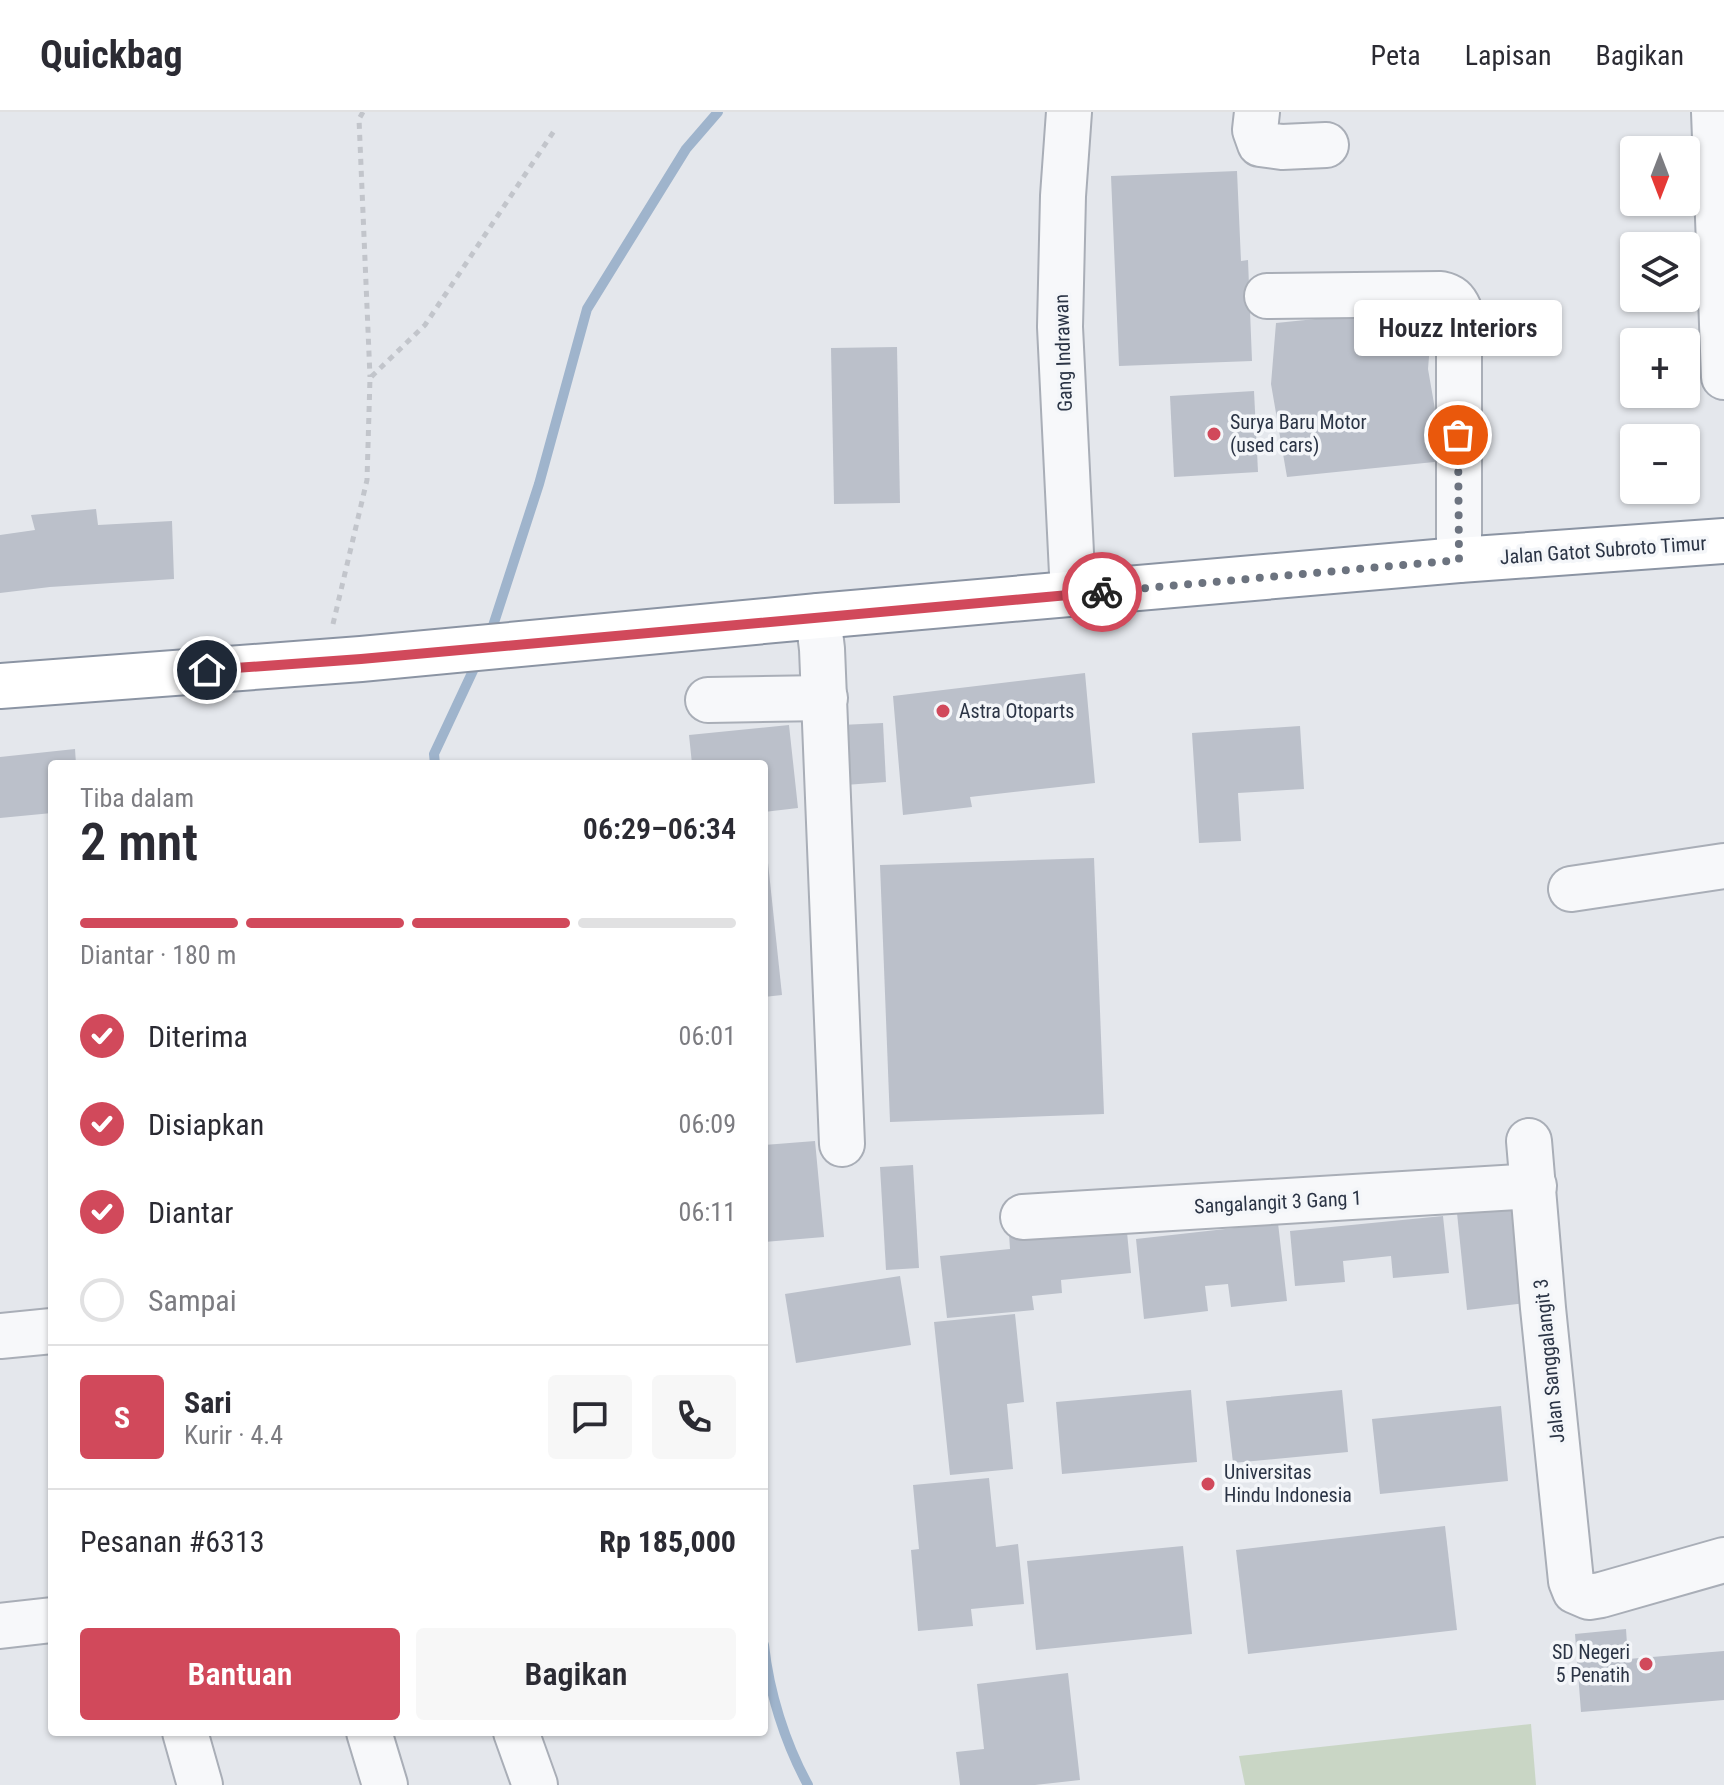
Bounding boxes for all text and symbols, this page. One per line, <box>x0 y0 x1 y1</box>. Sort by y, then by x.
text: Quickbag <box>40 33 183 77</box>
text: Peta <box>1371 39 1421 72</box>
text: Lapisan <box>1465 39 1551 72</box>
text: Bagikan <box>1595 39 1684 72</box>
north arrow <box>1620 136 1700 216</box>
map controls <box>1620 136 1700 504</box>
button: layers <box>1620 232 1700 312</box>
street label: Gang Indrawan <box>1049 294 1077 412</box>
callout: Houzz Interiors <box>1354 299 1562 355</box>
text: Houzz Interiors <box>1378 313 1538 343</box>
button: + <box>1620 328 1700 408</box>
pin <box>1424 401 1492 469</box>
place label: Surya Baru Motor (used cars) <box>1230 410 1367 457</box>
icon: bag <box>1436 413 1480 457</box>
button: − <box>1620 424 1700 504</box>
marker: Surya Baru Motor (used cars) <box>1205 425 1223 443</box>
street label: Jalan Gatot Subroto Timur <box>1499 531 1707 569</box>
courier <box>1062 552 1142 632</box>
icon: bike <box>1080 570 1124 614</box>
pin <box>173 636 241 704</box>
icon: home <box>185 648 229 692</box>
place label: Astra Otoparts <box>959 699 1074 723</box>
marker: Astra Otoparts <box>934 702 952 720</box>
text: Tiba dalam <box>80 783 194 813</box>
text: 06:29–06:34 <box>583 811 736 846</box>
text: 2 mnt <box>80 812 198 873</box>
text: Diantar · 180 m <box>80 940 236 970</box>
icon: check <box>80 1014 124 1058</box>
text: Diterima <box>148 1019 248 1054</box>
text: 06:01 <box>679 1021 736 1051</box>
icon: check <box>80 1102 124 1146</box>
text: Disiapkan <box>148 1107 264 1142</box>
text: 06:09 <box>679 1109 736 1139</box>
street label: Sangalangit 3 Gang 1 <box>1194 1186 1362 1218</box>
icon: check <box>80 1190 124 1234</box>
text: Diantar <box>148 1195 233 1230</box>
text: 06:11 <box>679 1197 736 1227</box>
street label: Jalan Sanggalangit 3 <box>1528 1278 1570 1444</box>
text: Sampai <box>148 1283 237 1318</box>
button: chat <box>548 1375 632 1459</box>
button: phone <box>652 1375 736 1459</box>
text: Sari <box>184 1385 232 1420</box>
text: S <box>114 1400 130 1435</box>
text: Kurir · 4.4 <box>184 1420 283 1450</box>
place label: Universitas Hindu Indonesia <box>1224 1460 1352 1507</box>
marker: Universitas Hindu Indonesia <box>1199 1475 1217 1493</box>
text: Pesanan #6313 <box>80 1524 265 1559</box>
text: Rp 185,000 <box>599 1524 736 1559</box>
button: Bantuan <box>80 1628 400 1720</box>
button: Bagikan <box>416 1628 736 1720</box>
place label: SD Negeri 5 Penatih <box>1552 1640 1630 1687</box>
marker: SD Negeri 5 Penatih <box>1637 1655 1655 1673</box>

